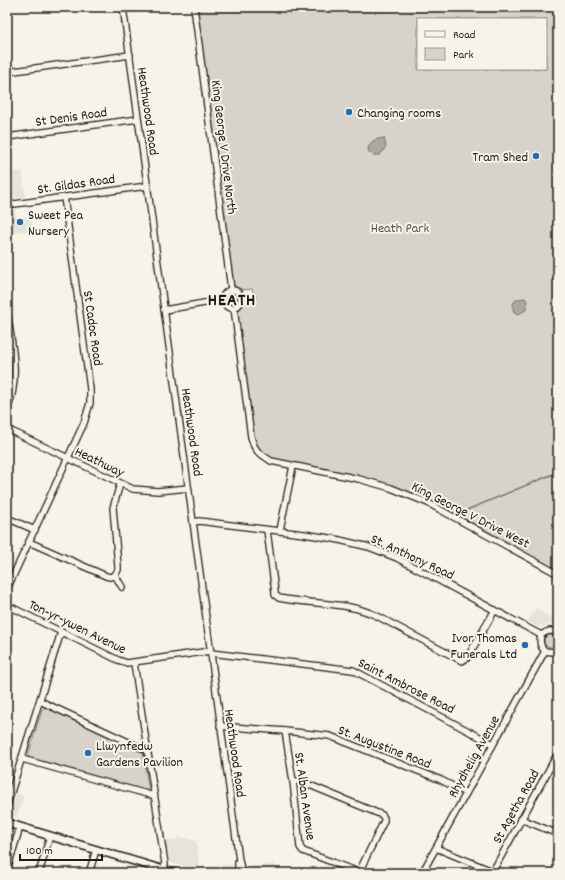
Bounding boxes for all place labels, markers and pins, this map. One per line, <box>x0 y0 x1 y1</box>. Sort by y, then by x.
place label: Changing rooms <box>357 104 441 124</box>
marker: Changing rooms <box>344 107 354 117</box>
place label: Tram Shed <box>473 148 528 168</box>
marker: Tram Shed <box>531 151 541 161</box>
place label: Sweet Pea Nursery <box>28 206 83 242</box>
marker: Sweet Pea Nursery <box>15 217 25 227</box>
place label: Ivor Thomas Funerals Ltd <box>450 629 517 665</box>
marker: Ivor Thomas Funerals Ltd <box>520 640 530 650</box>
place label: Llwynfedw Gardens Pavilion <box>96 737 183 773</box>
marker: Llwynfedw Gardens Pavilion <box>83 748 93 758</box>

